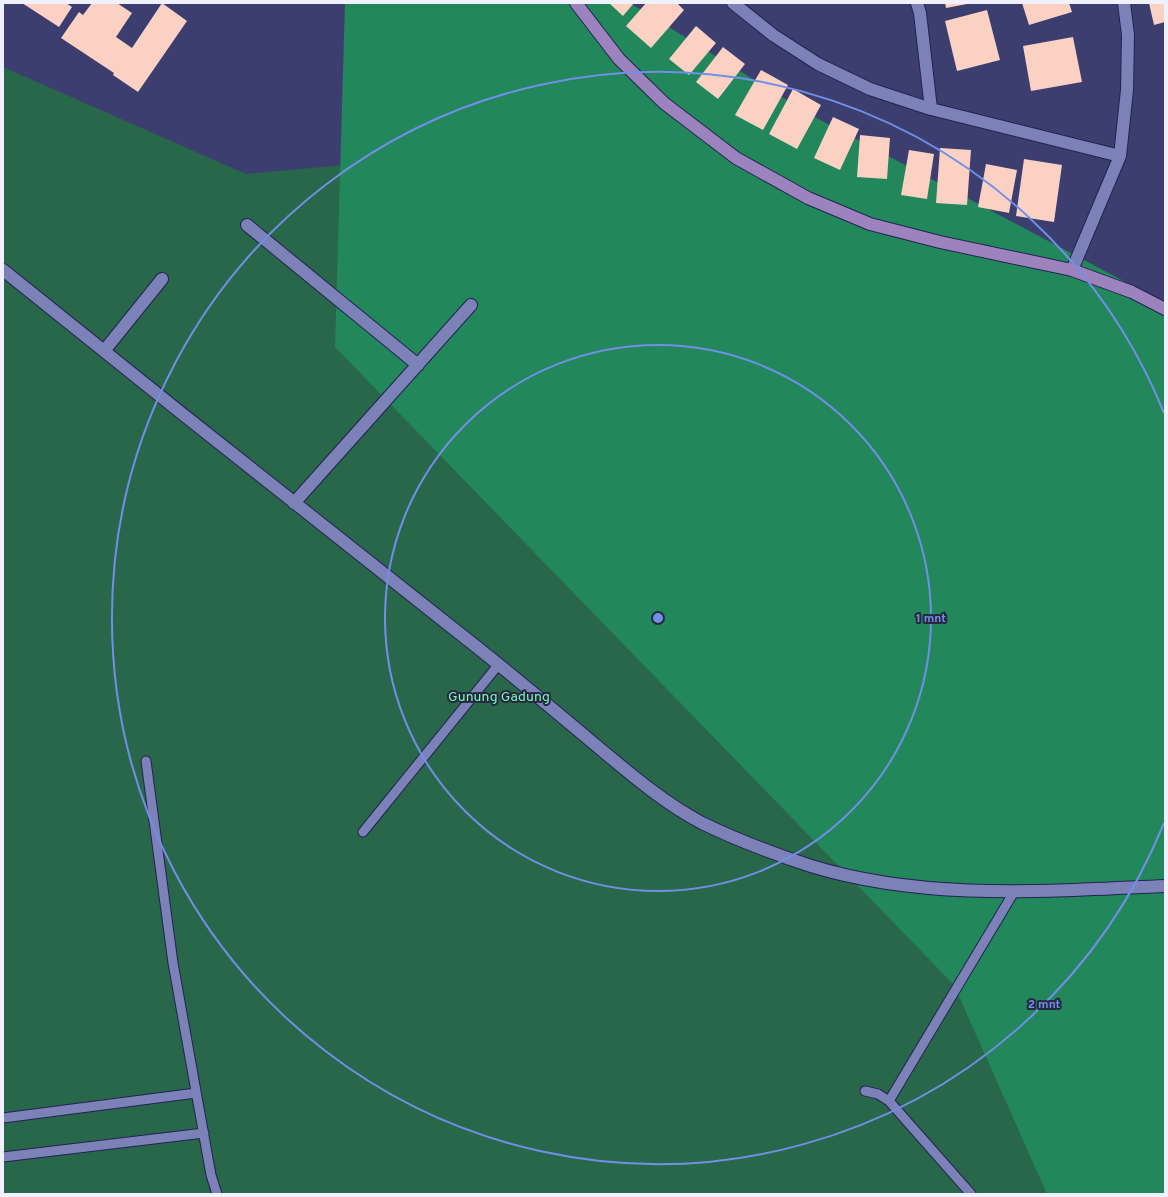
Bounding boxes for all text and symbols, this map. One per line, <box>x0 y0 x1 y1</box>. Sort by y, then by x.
centre of rings <box>651 611 665 625</box>
text: 1 mnt <box>916 611 946 627</box>
park label: Gunung Gadung <box>448 689 550 706</box>
text: 2 mnt <box>1028 997 1061 1013</box>

